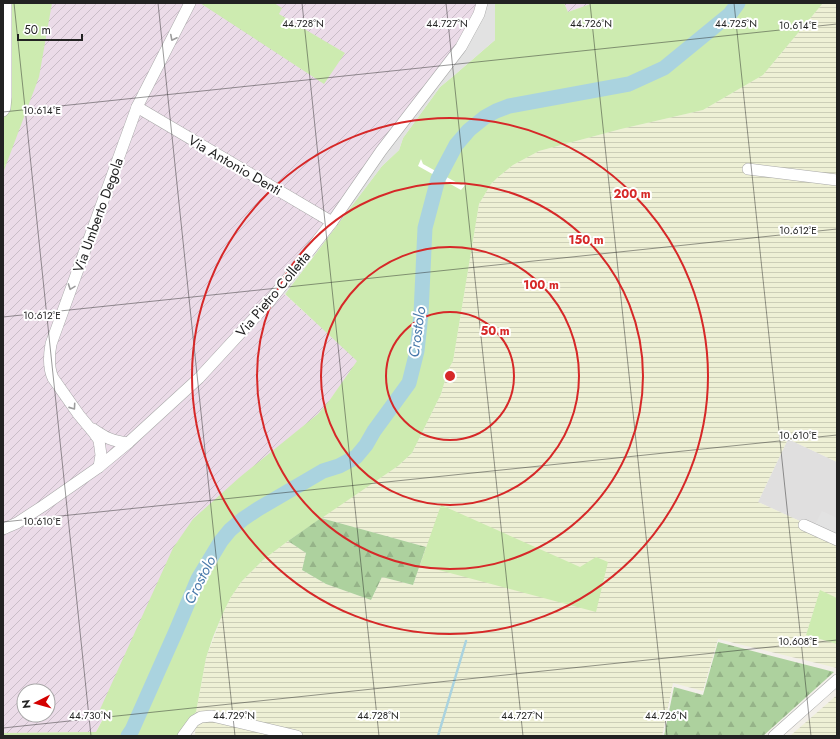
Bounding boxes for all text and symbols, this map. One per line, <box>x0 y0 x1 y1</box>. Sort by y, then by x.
scale bar <box>18 16 82 42</box>
text: 44.728°N <box>282 16 324 31</box>
text: 44.727°N <box>426 16 468 31</box>
text: 44.726°N <box>570 16 612 31</box>
text: 44.725°N <box>715 16 757 31</box>
text: 10.614°E <box>779 18 817 33</box>
text: 50 m <box>24 21 51 39</box>
one-way arrow <box>170 33 177 41</box>
text: 10.614°E <box>23 103 61 118</box>
street label: Via Antonio Denti <box>184 130 286 200</box>
street label: Via Umberto Degola <box>68 155 128 275</box>
text: 200 m <box>613 185 651 203</box>
text: 10.612°E <box>779 223 817 238</box>
text: 150 m <box>568 231 604 249</box>
street label: Via Pietro Colletta <box>231 247 315 341</box>
text: 100 m <box>523 276 559 294</box>
one-way arrow <box>67 284 76 291</box>
water label: Crostolo <box>403 305 431 359</box>
text: 10.612°E <box>23 308 61 323</box>
text: 50 m <box>480 322 510 340</box>
centre of rings <box>443 369 457 383</box>
one-way arrow <box>68 402 75 409</box>
text: 10.610°E <box>779 428 817 443</box>
text: 10.610°E <box>23 514 61 529</box>
water label: Crostolo <box>179 552 221 608</box>
text: 10.608°E <box>779 634 818 649</box>
north arrow <box>16 683 56 723</box>
text: N <box>18 699 34 709</box>
text: 44.730°N <box>69 708 111 723</box>
text: 44.729°N <box>213 708 255 723</box>
text: 44.728°N <box>357 708 399 723</box>
text: 44.727°N <box>501 708 543 723</box>
text: 44.726°N <box>645 708 687 723</box>

